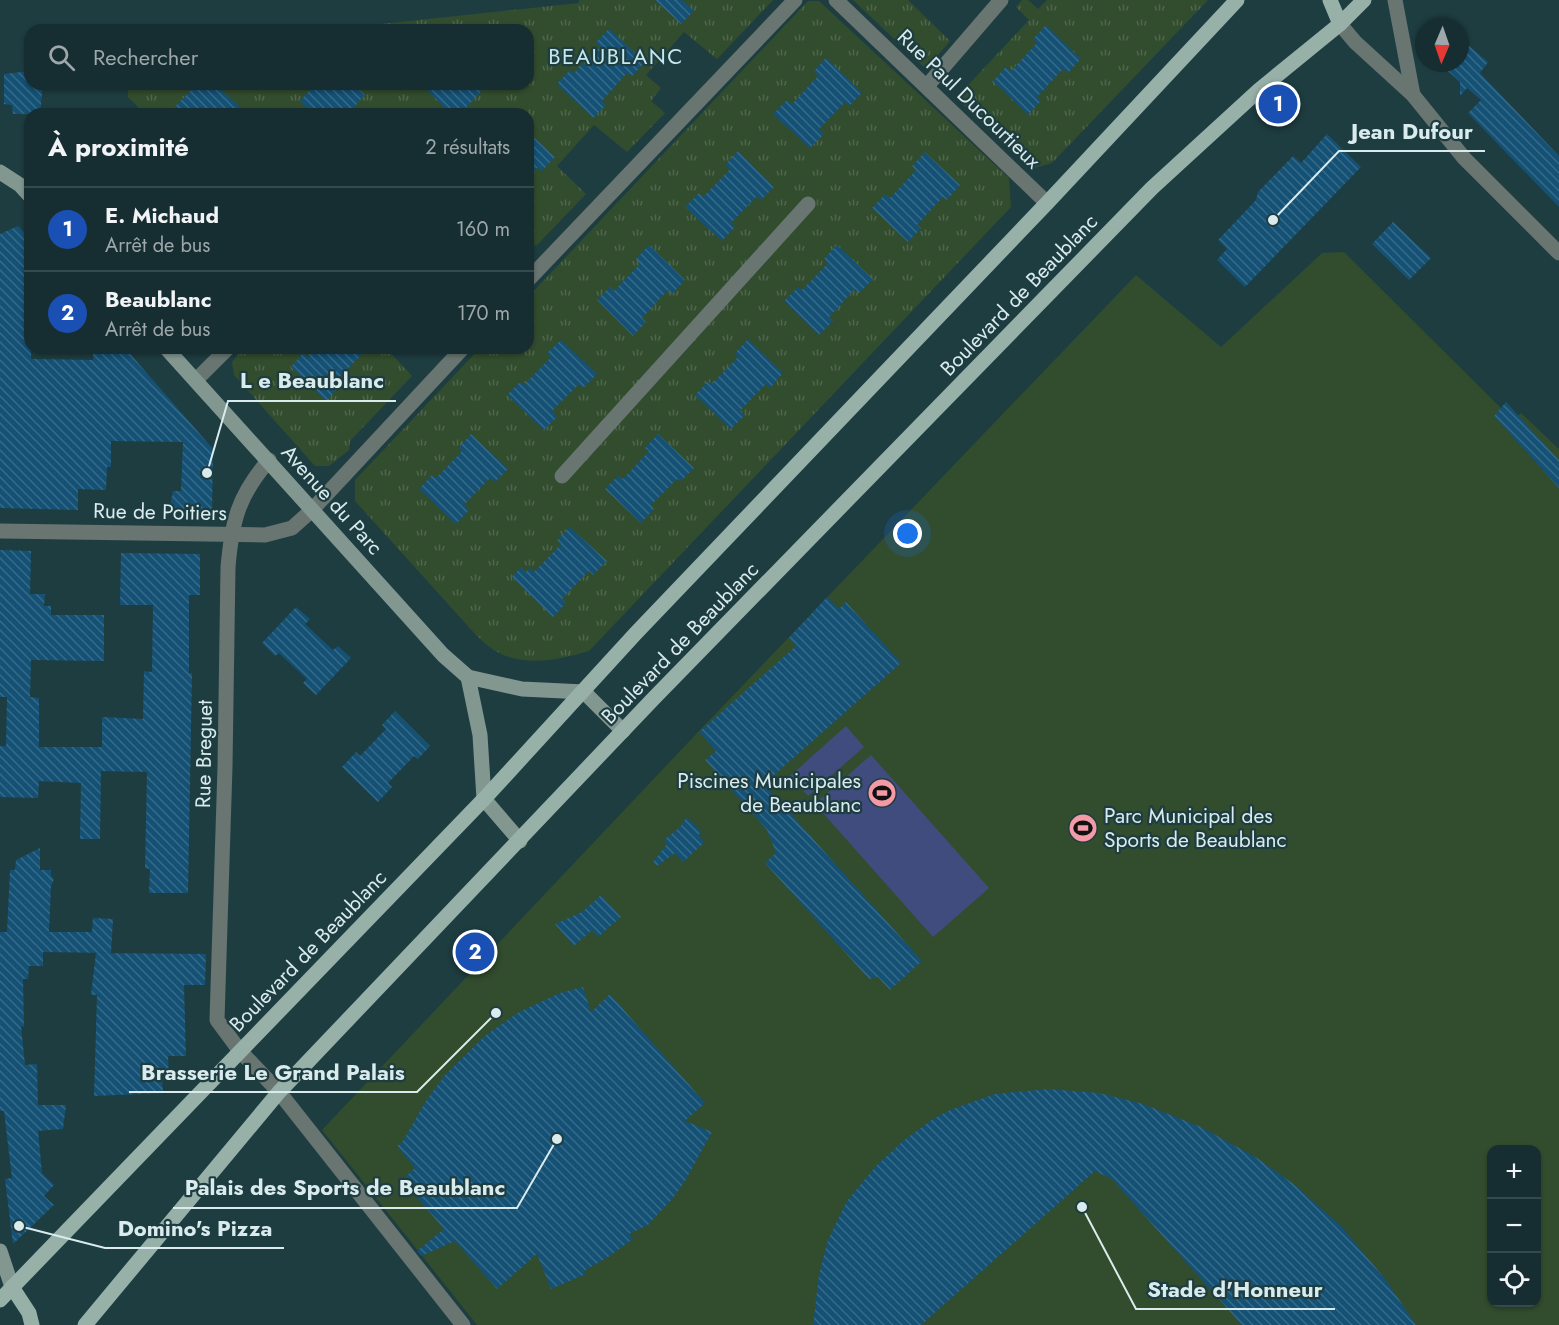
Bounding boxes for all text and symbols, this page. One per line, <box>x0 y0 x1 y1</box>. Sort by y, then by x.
north arrow <box>1415 18 1469 72</box>
street label: Rue Paul Ducourtieux <box>891 22 1048 176</box>
search box <box>24 24 534 90</box>
district label: BEAUBLANC <box>548 40 684 72</box>
icon: search <box>45 41 78 74</box>
text: Rechercher <box>93 41 198 73</box>
pin: 1 <box>1258 82 1298 126</box>
callout: Jean Dufour <box>1339 111 1485 151</box>
text: Jean Dufour <box>1347 115 1473 147</box>
text: À proximité <box>48 128 189 166</box>
text: 2 résultats <box>425 133 510 162</box>
text: E. Michaud <box>105 199 219 231</box>
street label: Boulevard de Beaublanc <box>934 207 1104 383</box>
text: 1 <box>62 215 73 244</box>
text: 160 m <box>456 215 510 244</box>
text: Arrêt de bus <box>105 231 210 260</box>
text: Beaublanc <box>105 283 212 315</box>
text: 2 <box>61 299 74 328</box>
text: 170 m <box>457 299 510 328</box>
text: Arrêt de bus <box>105 315 210 344</box>
callout: L e Beaublanc <box>228 361 396 401</box>
text: L e Beaublanc <box>240 364 384 396</box>
street label: Avenue du Parc <box>274 438 390 562</box>
street label: Rue de Poitiers <box>93 496 227 528</box>
your location <box>893 519 922 548</box>
street label: Boulevard de Beaublanc <box>595 555 765 731</box>
street label: Rue Breguet <box>188 700 220 808</box>
place label: Piscines Municipales de Beaublanc <box>677 766 861 820</box>
sports icon: Piscines Municipales de Beaublanc <box>866 777 898 809</box>
place label: Parc Municipal des Sports de Beaublanc <box>1104 801 1287 855</box>
sports icon: Parc Municipal des Sports de Beaublanc <box>1067 812 1099 844</box>
street label: Boulevard de Beaublanc <box>223 863 393 1039</box>
pin: 2 <box>456 930 494 974</box>
callout: Brasserie Le Grand Palais <box>129 1052 417 1092</box>
text: Brasserie Le Grand Palais <box>141 1056 405 1088</box>
map controls <box>1487 1145 1541 1307</box>
button: + <box>1487 1145 1541 1199</box>
callout: Palais des Sports de Beaublanc <box>173 1168 517 1208</box>
text: Palais des Sports de Beaublanc <box>185 1171 505 1203</box>
button: − <box>1487 1199 1541 1253</box>
callout: Domino's Pizza <box>105 1208 284 1248</box>
text: Domino's Pizza <box>118 1212 272 1244</box>
button: locate <box>1487 1253 1541 1307</box>
callout: Stade d'Honneur <box>1136 1269 1335 1309</box>
text: Stade d'Honneur <box>1147 1273 1323 1305</box>

